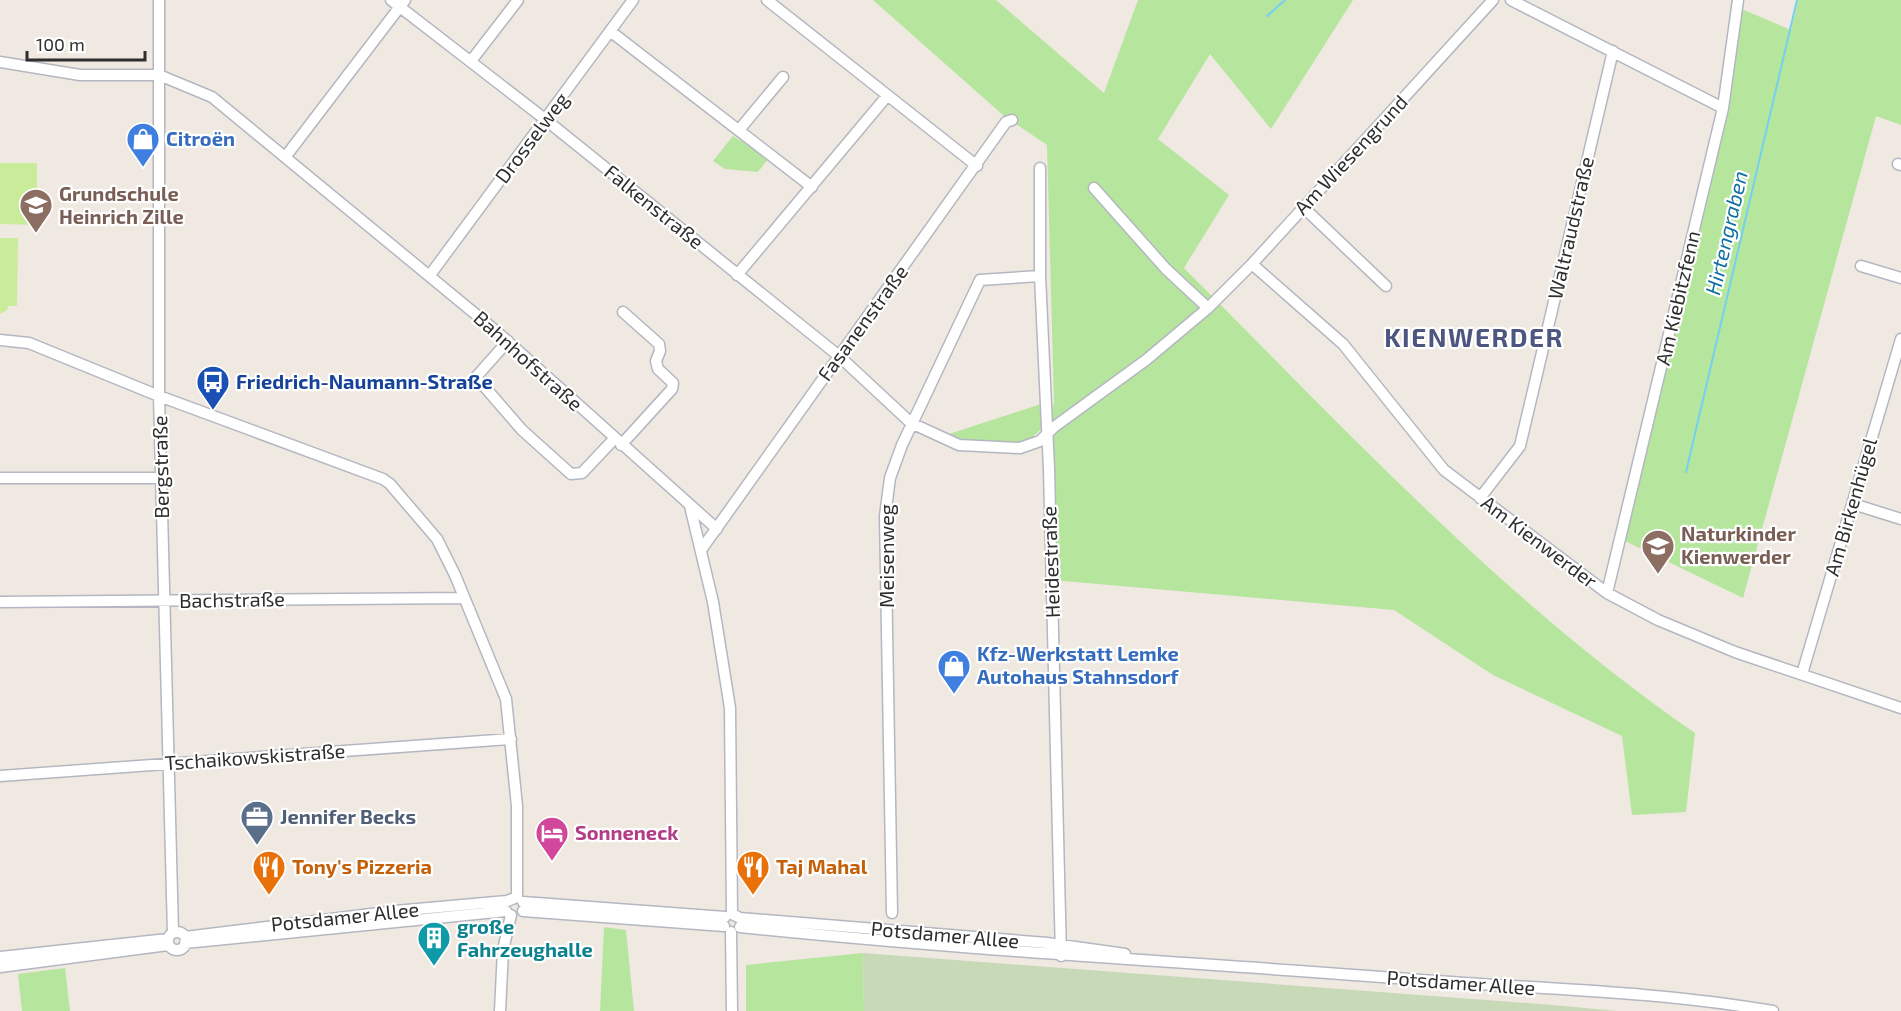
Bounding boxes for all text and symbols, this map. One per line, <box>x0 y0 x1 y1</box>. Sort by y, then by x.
scale bar <box>27 24 146 62</box>
text: 100 m <box>36 33 85 55</box>
street label: Drosselweg <box>489 87 573 188</box>
street label: Am Wiesengrund <box>1289 89 1412 219</box>
shop icon: Citroën <box>125 121 161 168</box>
place label: Citroën <box>166 126 235 150</box>
street label: Waltraudstraße <box>1542 154 1598 302</box>
street label: Falkenstraße <box>600 159 709 253</box>
water label: Hirtengraben <box>1699 168 1752 297</box>
place label: Grundschule Heinrich Zille <box>59 181 184 228</box>
school or university icon: Grundschule Heinrich Zille <box>18 187 54 234</box>
street label: Am Kiebitzfenn <box>1650 228 1704 367</box>
street label: Fasanenstraße <box>812 260 912 385</box>
street label: Bahnhofstraße <box>469 305 588 415</box>
district label: KIENWERDER <box>1384 321 1564 352</box>
bus stop icon: Friedrich-Naumann-Straße <box>195 364 231 411</box>
place label: Friedrich-Naumann-Straße <box>236 369 493 393</box>
street label: Bergstraße <box>147 415 173 519</box>
street label: Am Birkenhügel <box>1819 435 1881 579</box>
street label: Am Kienwerder <box>1477 490 1602 593</box>
street label: Meisenweg <box>874 504 898 608</box>
street label: Heidestraße <box>1036 506 1064 619</box>
place label: Naturkinder Kienwerder <box>1681 521 1796 568</box>
school or university icon: Naturkinder Kienwerder <box>1640 528 1676 575</box>
street label: Bachstraße <box>179 586 285 612</box>
place label: Kfz-Werkstatt Lemke Autohaus Stahnsdorf <box>977 641 1179 688</box>
shop icon: Kfz-Werkstatt Lemke Autohaus Stahnsdorf <box>936 648 972 695</box>
street label: Tschaikowskistraße <box>164 738 346 774</box>
office icon: Jennifer Becks <box>239 799 275 846</box>
place label: Jennifer Becks <box>280 804 416 828</box>
hotel icon: Sonneneck <box>534 815 570 862</box>
place label: Sonneneck <box>575 820 679 844</box>
restaurant icon: Tony's Pizzeria <box>251 849 287 896</box>
restaurant icon: Taj Mahal <box>735 849 771 896</box>
place label: Tony's Pizzeria <box>292 854 432 879</box>
place label: Taj Mahal <box>776 854 868 878</box>
street label: Potsdamer Allee <box>270 896 420 936</box>
place label: große Fahrzeughalle <box>457 914 593 961</box>
street label: Potsdamer Allee <box>870 916 1020 952</box>
building icon: große Fahrzeughalle <box>416 920 452 967</box>
street label: Potsdamer Allee <box>1386 965 1536 999</box>

